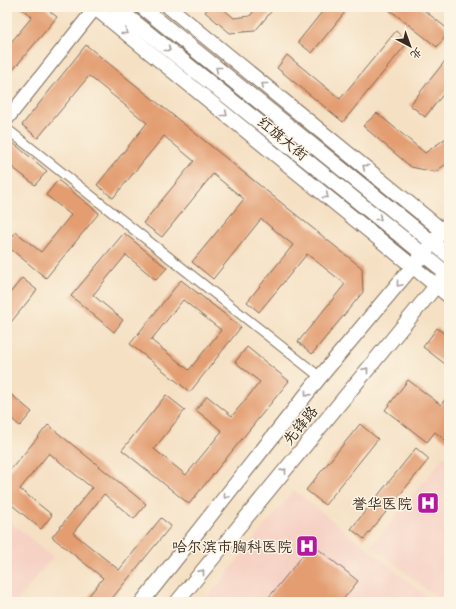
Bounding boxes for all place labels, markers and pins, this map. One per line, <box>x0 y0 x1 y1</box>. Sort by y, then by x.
hospital icon: 誉华医院 <box>415 490 441 516</box>
place label: 誉华医院 <box>352 493 412 514</box>
hospital icon: 哈尔滨市胸科医院 <box>294 533 320 559</box>
place label: 哈尔滨市胸科医院 <box>172 536 292 557</box>

